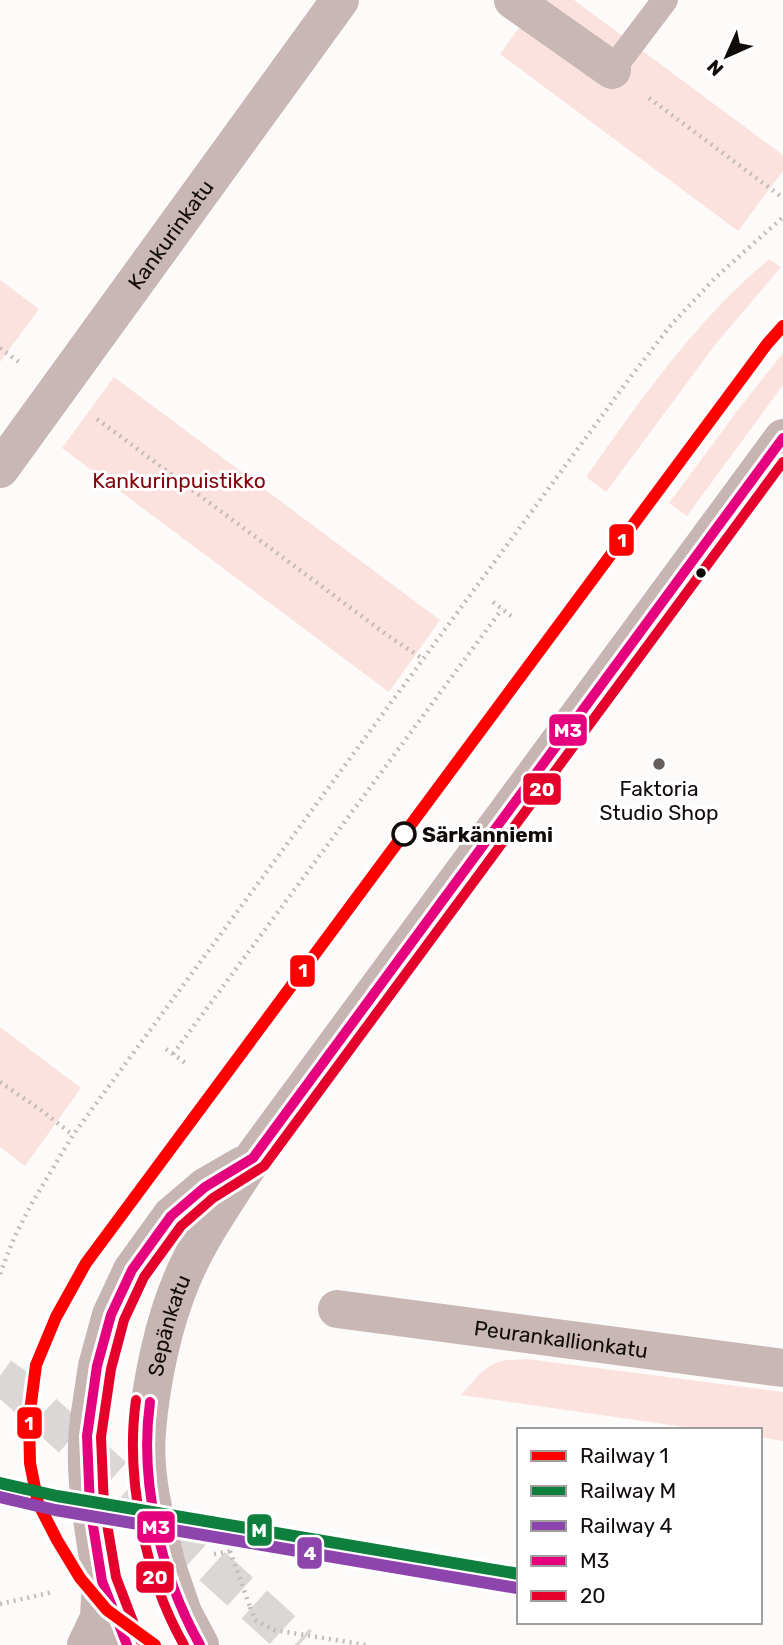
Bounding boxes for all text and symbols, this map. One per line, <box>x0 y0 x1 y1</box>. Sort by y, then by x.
north arrow <box>692 21 762 91</box>
text: N <box>702 55 728 81</box>
street label: Kankurinkatu <box>122 175 218 294</box>
park label: Kankurinpuistikko <box>92 468 266 493</box>
line badge: 1 <box>608 523 635 557</box>
text: 1 <box>617 529 627 552</box>
unlabelled marker <box>694 566 708 580</box>
line badge: M3 <box>548 713 588 747</box>
text: M3 <box>554 719 582 742</box>
marker: Faktoria Studio Shop <box>651 756 667 772</box>
line badge: 20 <box>522 772 562 806</box>
place label: Faktoria Studio Shop <box>599 776 719 825</box>
text: 20 <box>529 778 555 801</box>
marker: Särkänniemi <box>392 822 416 846</box>
place label: Särkänniemi <box>422 822 553 847</box>
line badge: 1 <box>289 954 316 988</box>
text: 1 <box>298 959 308 982</box>
street label: Sepänkatu <box>142 1271 195 1378</box>
street label: Peurankallionkatu <box>473 1315 650 1363</box>
line badge: 1 <box>16 1406 43 1440</box>
text: 1 <box>24 1412 34 1435</box>
legend <box>517 1428 762 1624</box>
text: Railway 1 <box>580 1443 669 1468</box>
text: Railway M <box>580 1478 676 1503</box>
line badge: M3 <box>136 1510 176 1544</box>
line badge: M <box>246 1513 273 1547</box>
text: Railway 4 <box>580 1513 673 1538</box>
text: M3 <box>142 1516 170 1539</box>
text: M <box>251 1519 267 1542</box>
line badge: 4 <box>296 1536 323 1570</box>
text: 4 <box>304 1542 317 1565</box>
text: M3 <box>580 1548 609 1573</box>
line badge: 20 <box>135 1560 175 1594</box>
text: 20 <box>142 1566 168 1589</box>
text: 20 <box>580 1583 606 1608</box>

